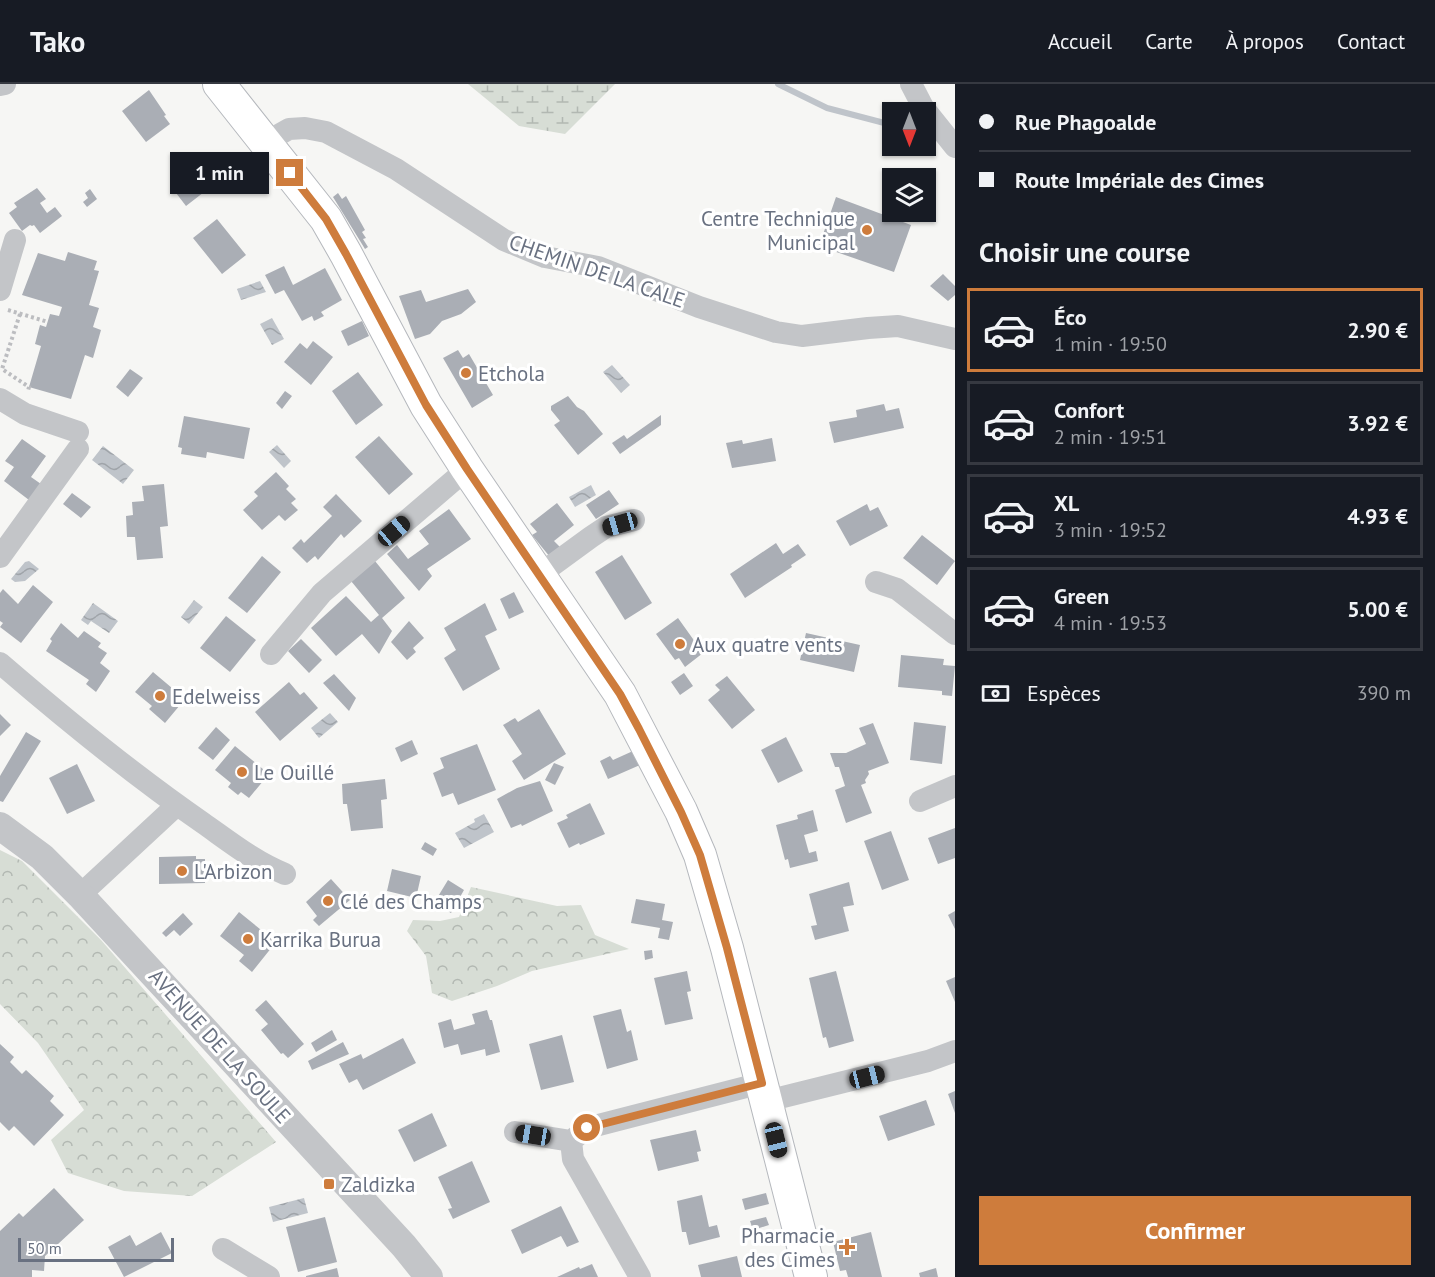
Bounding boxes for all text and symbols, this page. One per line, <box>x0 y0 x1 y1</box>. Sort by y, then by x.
text: Tako <box>30 23 85 60</box>
text: Accueil <box>1048 28 1112 55</box>
text: Carte <box>1145 28 1193 55</box>
text: À propos <box>1226 28 1304 55</box>
text: Contact <box>1337 28 1405 55</box>
north arrow <box>882 102 936 156</box>
map controls <box>882 102 936 222</box>
text: Rue Phagoalde <box>1015 108 1156 136</box>
callout: 1 min <box>170 152 269 194</box>
route end <box>276 159 303 186</box>
text: 1 min <box>195 160 244 186</box>
text: Route Impériale des Cimes <box>1015 166 1264 194</box>
button: layers <box>882 168 936 222</box>
place label: Centre Technique Municipal <box>701 205 855 256</box>
marker: Centre Technique Municipal <box>860 223 874 237</box>
street label: CHEMIN DE LA CALE <box>506 228 688 314</box>
text: Choisir une course <box>979 235 1190 269</box>
icon: car <box>982 303 1036 357</box>
text: Éco <box>1054 303 1086 331</box>
text: 2.90 € <box>1347 316 1408 344</box>
text: 1 min · 19:50 <box>1054 331 1167 357</box>
place label: Etchola <box>478 360 545 387</box>
marker: Etchola <box>459 366 473 380</box>
icon: car <box>982 396 1036 450</box>
text: Confort <box>1054 396 1124 424</box>
text: 3.92 € <box>1347 409 1408 437</box>
text: 2 min · 19:51 <box>1054 424 1167 450</box>
icon: car <box>982 489 1036 543</box>
text: XL <box>1054 489 1079 517</box>
text: 4.93 € <box>1347 502 1408 530</box>
car <box>600 510 640 538</box>
car <box>374 513 414 549</box>
text: 3 min · 19:52 <box>1054 517 1167 543</box>
icon: car <box>982 582 1036 636</box>
text: Green <box>1054 582 1109 610</box>
text: 5.00 € <box>1347 595 1408 623</box>
text: 4 min · 19:53 <box>1054 610 1167 636</box>
place label: Aux quatre vents <box>692 631 843 658</box>
marker: Aux quatre vents <box>673 637 687 651</box>
icon: cash <box>979 677 1012 710</box>
text: Espèces <box>1027 679 1101 707</box>
text: 390 m <box>1357 680 1411 706</box>
place label: Edelweiss <box>172 683 261 710</box>
marker: Edelweiss <box>153 689 167 703</box>
place label: Le Ouillé <box>254 759 334 786</box>
marker: Le Ouillé <box>235 765 249 779</box>
place label: L'Arbizon <box>194 858 272 885</box>
marker: L'Arbizon <box>175 864 189 878</box>
place label: Clé des Champs <box>340 888 482 915</box>
marker: Clé des Champs <box>321 894 335 908</box>
place label: Karrika Burua <box>260 926 381 953</box>
marker: Karrika Burua <box>241 932 255 946</box>
street label: AVENUE DE LA SOULE <box>143 963 297 1129</box>
car <box>847 1064 887 1090</box>
route start <box>573 1114 600 1141</box>
car <box>763 1120 789 1160</box>
car <box>514 1123 552 1147</box>
place label: Zaldizka <box>341 1171 415 1198</box>
marker: Zaldizka <box>322 1177 336 1191</box>
button: Confirmer <box>979 1196 1411 1265</box>
place label: Pharmacie des Cimes <box>741 1222 835 1273</box>
scale bar <box>18 1235 174 1262</box>
text: 50 m <box>27 1238 62 1258</box>
marker: Pharmacie des Cimes <box>840 1240 854 1254</box>

